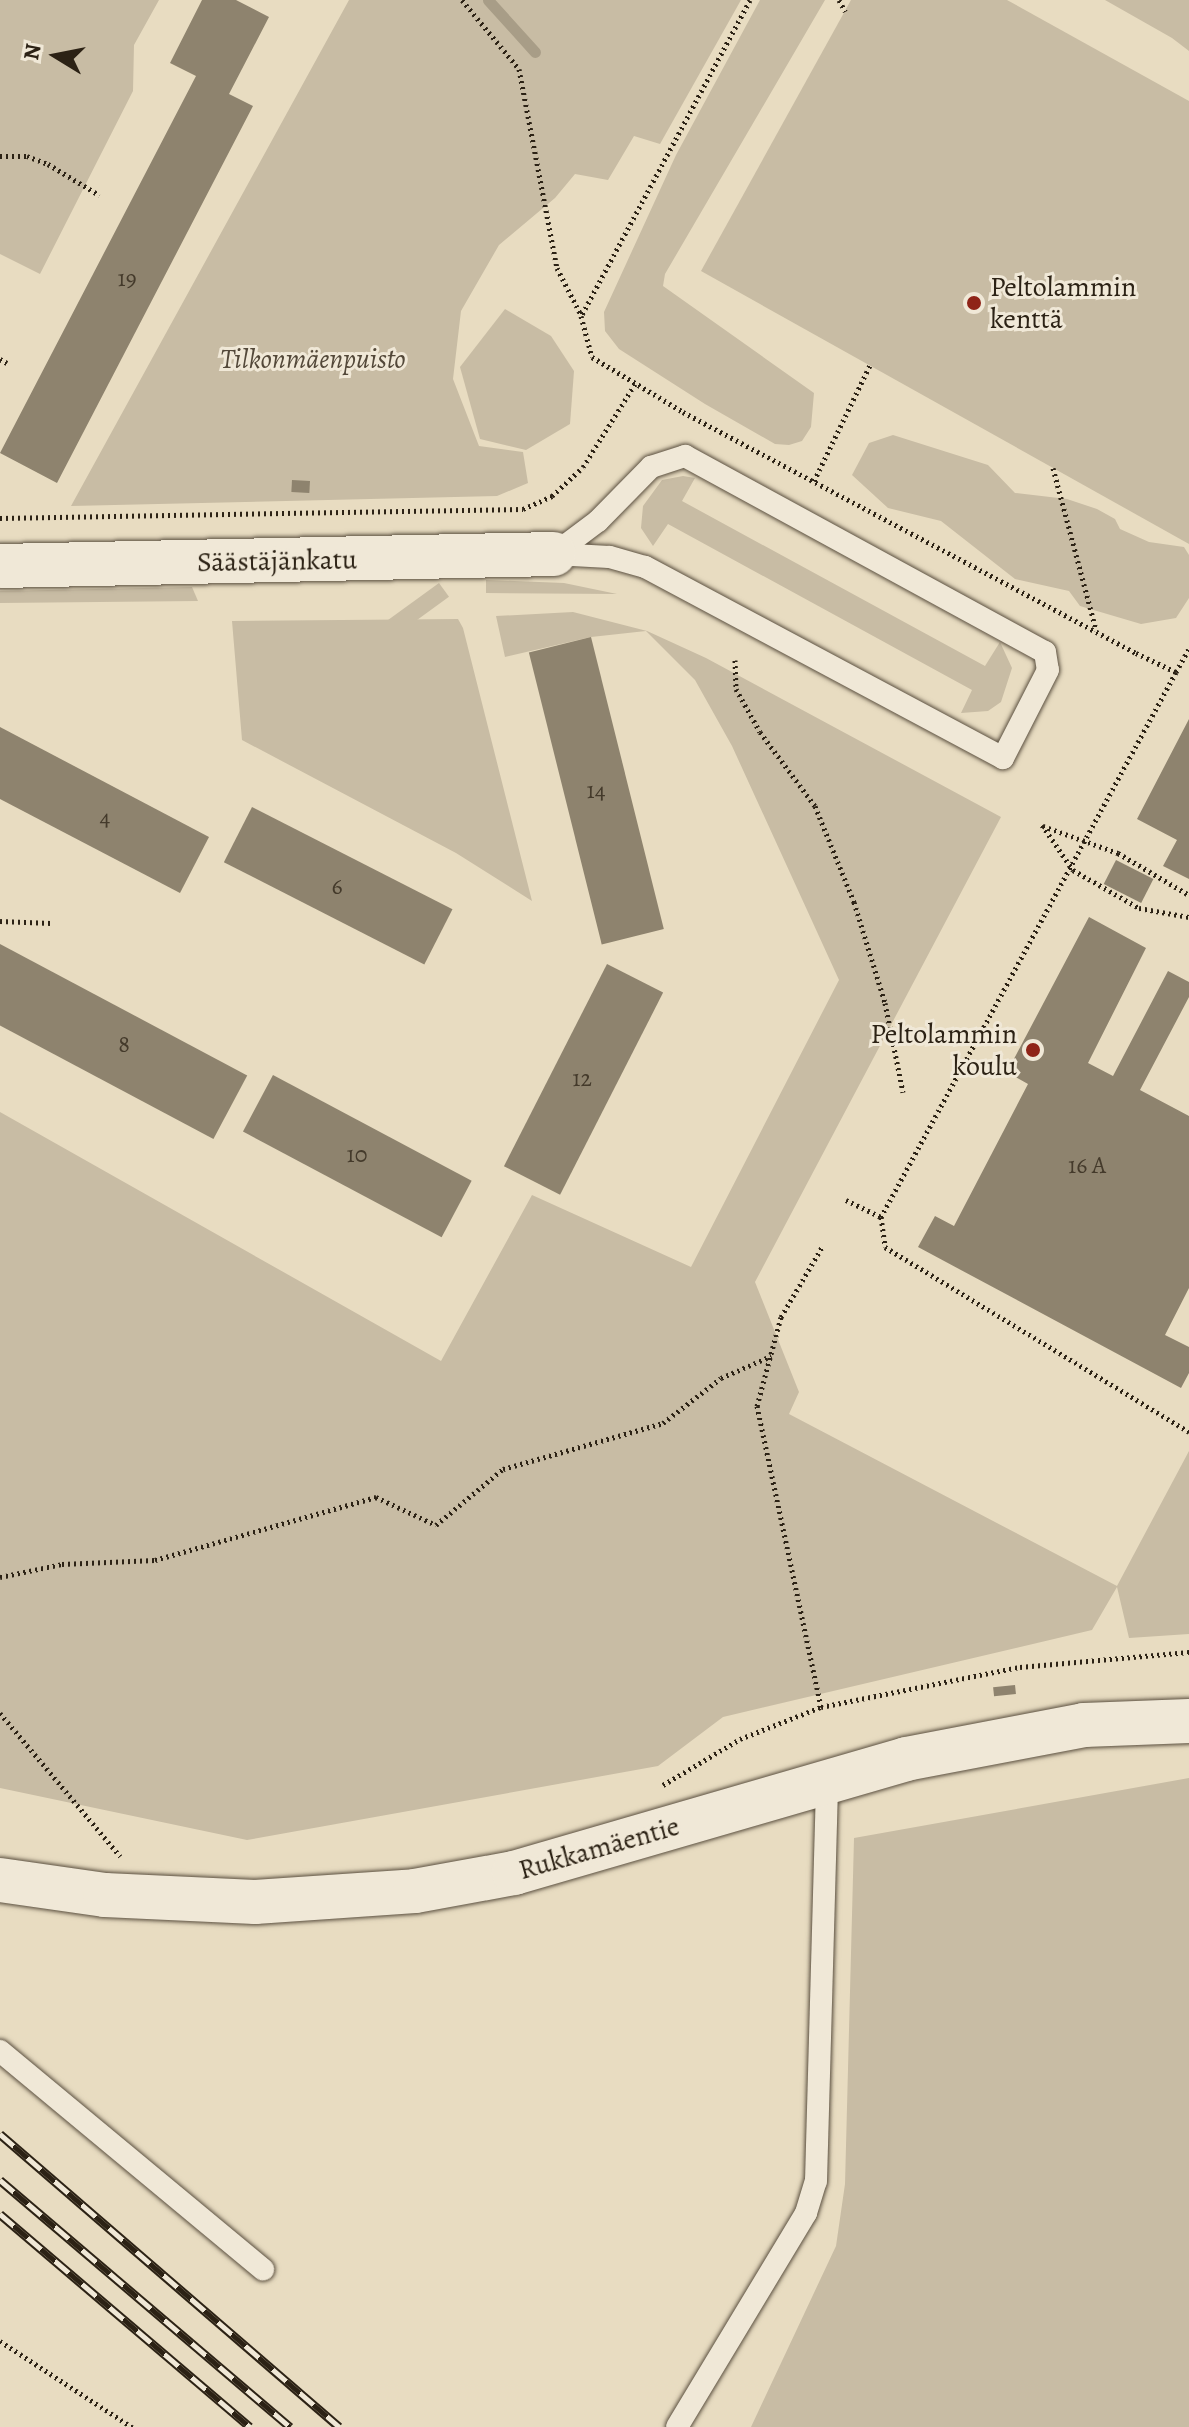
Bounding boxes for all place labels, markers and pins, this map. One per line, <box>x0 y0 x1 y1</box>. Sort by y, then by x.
place label: Peltolammin kenttä <box>990 270 1136 336</box>
marker: Peltolammin kenttä <box>965 294 983 312</box>
place label: Peltolammin koulu <box>871 1017 1017 1083</box>
marker: Peltolammin koulu <box>1024 1041 1042 1059</box>

